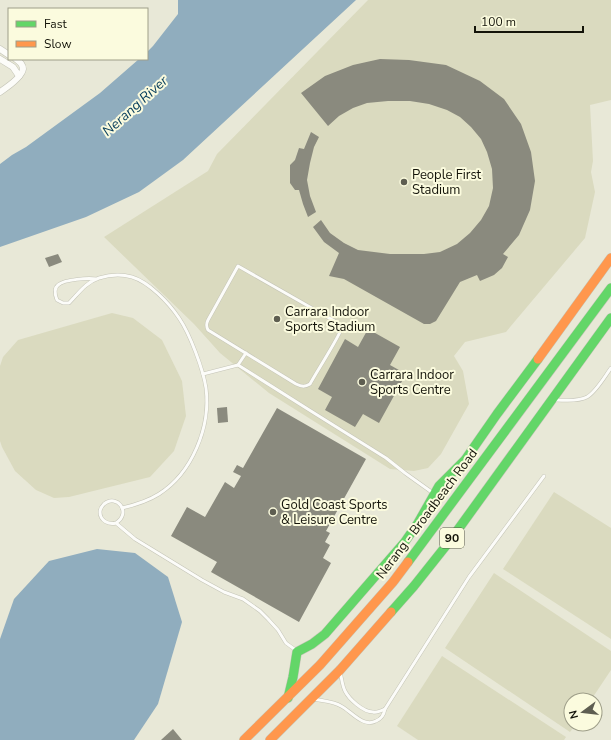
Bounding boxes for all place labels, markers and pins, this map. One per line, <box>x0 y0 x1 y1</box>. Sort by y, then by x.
place label: People First Stadium <box>412 166 482 199</box>
marker: People First Stadium <box>399 177 409 187</box>
place label: Carrara Indoor Sports Stadium <box>285 303 375 336</box>
marker: Carrara Indoor Sports Stadium <box>272 314 282 324</box>
place label: Carrara Indoor Sports Centre <box>370 366 454 399</box>
marker: Carrara Indoor Sports Centre <box>357 377 367 387</box>
place label: Gold Coast Sports & Leisure Centre <box>281 496 387 529</box>
marker: Gold Coast Sports & Leisure Centre <box>268 507 278 517</box>

